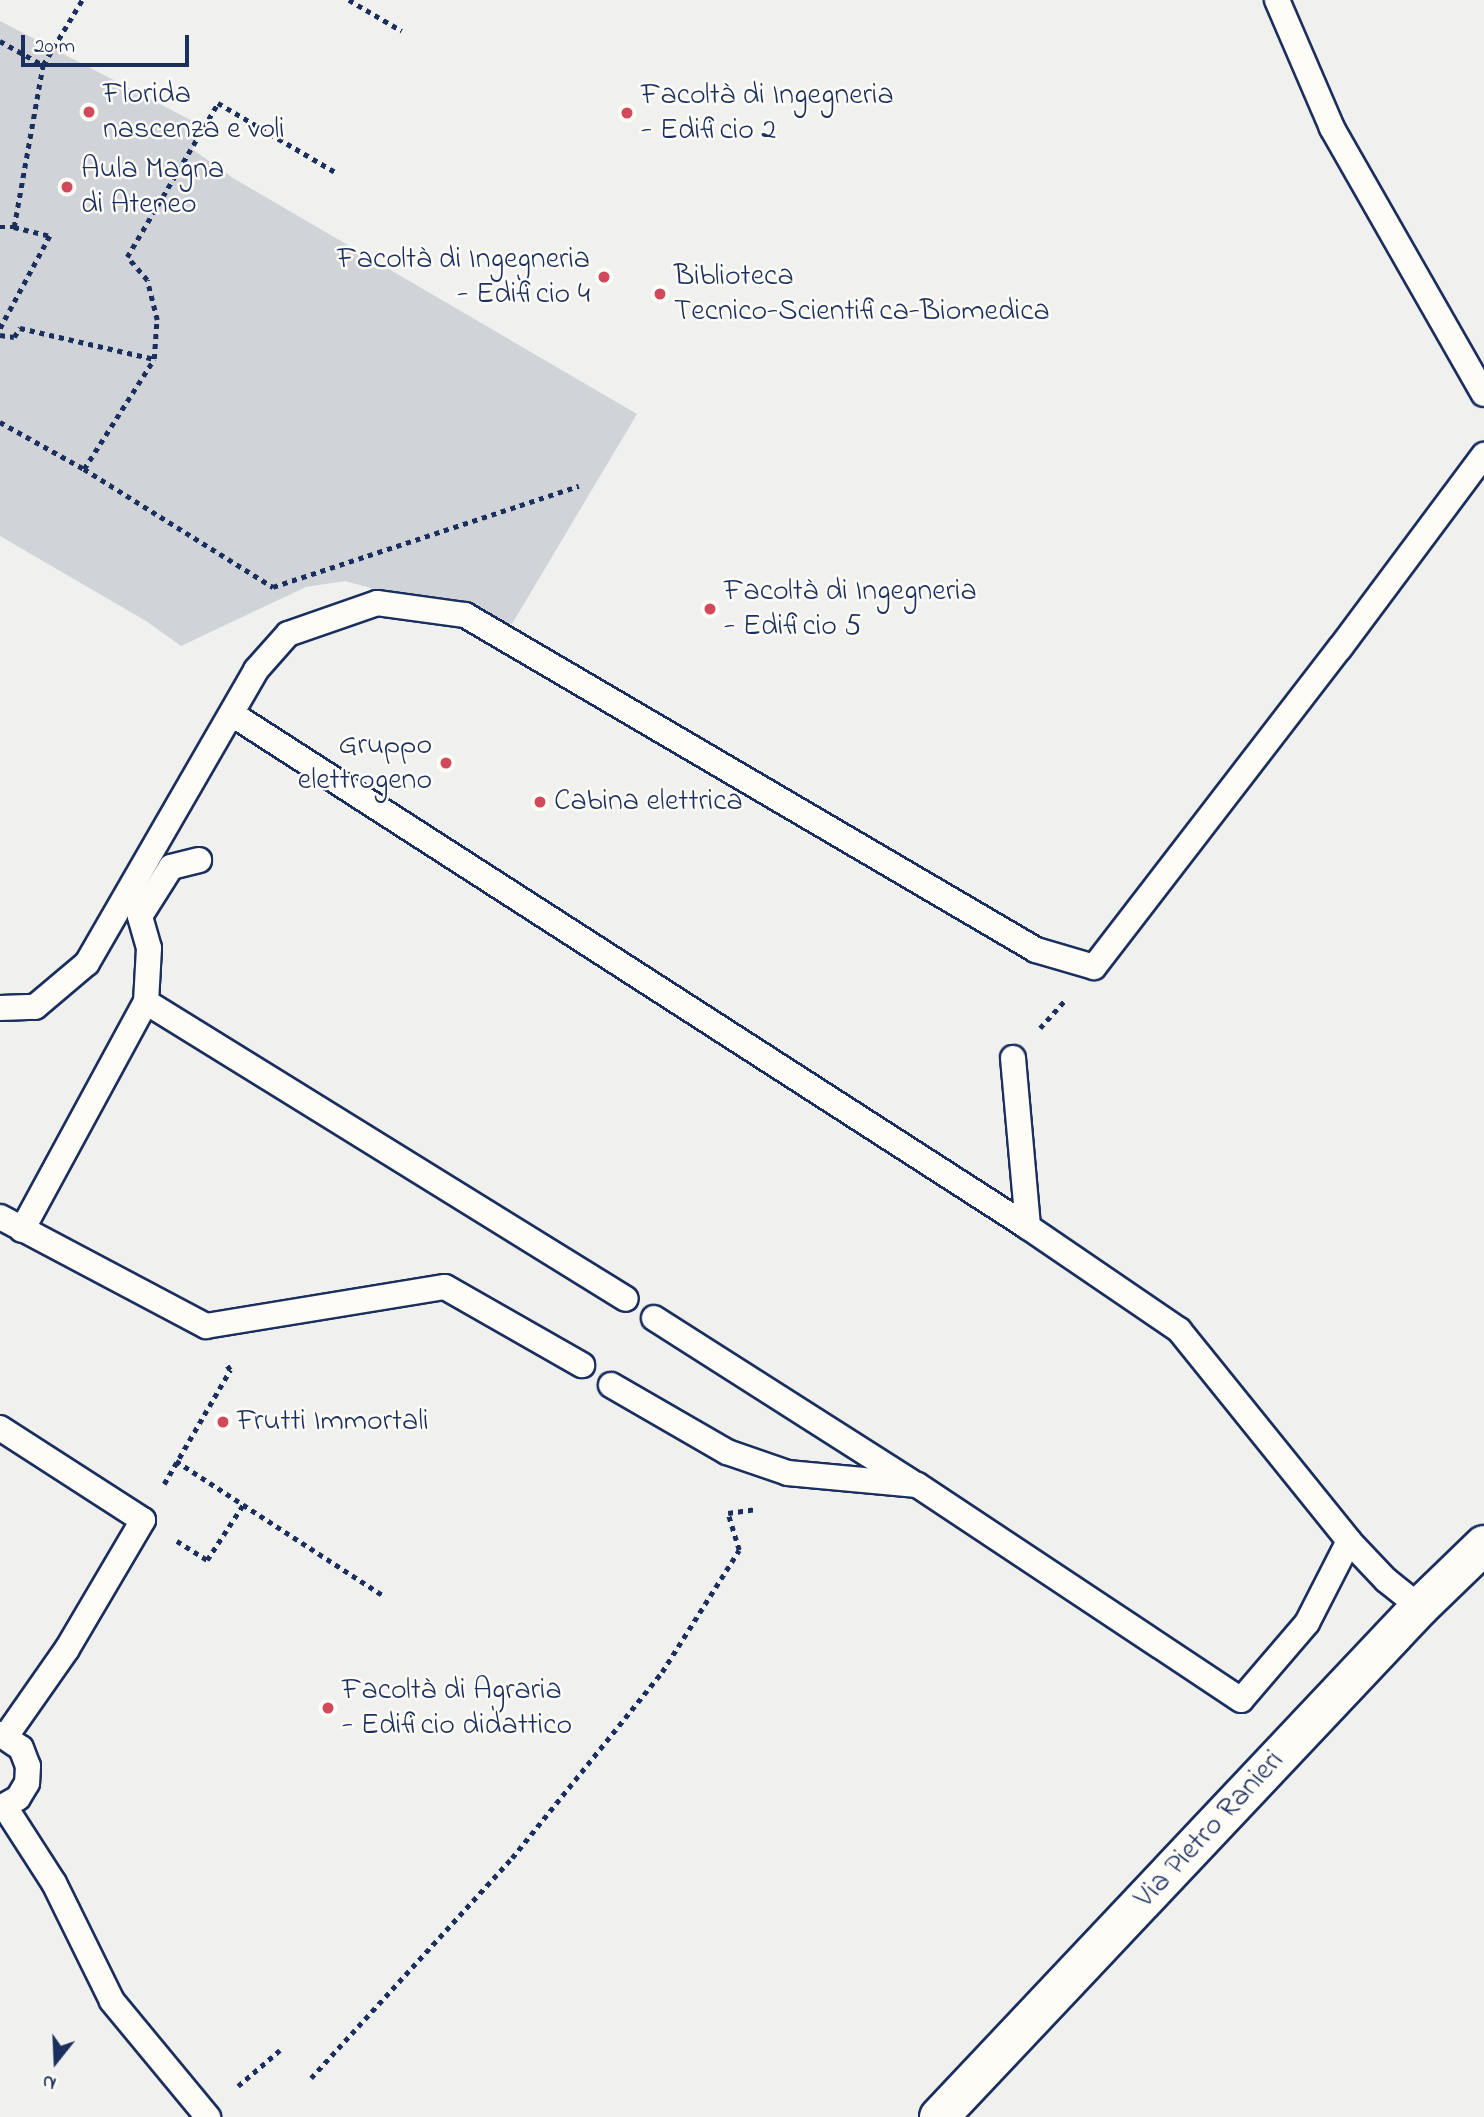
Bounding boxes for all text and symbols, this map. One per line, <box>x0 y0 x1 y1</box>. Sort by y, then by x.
scale bar <box>24 21 192 65</box>
text: 20 m <box>34 32 75 62</box>
place label: Florida nascenza e voli <box>103 77 285 148</box>
place label: Facoltà di Ingegneria - Edificio 2 <box>641 78 894 148</box>
marker: Florida nascenza e voli <box>81 104 97 120</box>
marker: Facoltà di Ingegneria - Edificio 2 <box>619 105 635 121</box>
place label: Aula Magna di Ateneo <box>81 152 224 222</box>
marker: Aula Magna di Ateneo <box>59 179 75 195</box>
place label: Facoltà di Ingegneria - Edificio 4 <box>337 242 590 312</box>
place label: Biblioteca Tecnico-Scientifica-Biomedica <box>674 259 1050 330</box>
marker: Facoltà di Ingegneria - Edificio 4 <box>596 269 612 285</box>
marker: Biblioteca Tecnico-Scientifica-Biomedica <box>652 286 668 302</box>
place label: Facoltà di Ingegneria - Edificio 5 <box>724 574 977 644</box>
marker: Facoltà di Ingegneria - Edificio 5 <box>702 601 718 617</box>
place label: Gruppo elettrogeno <box>298 728 432 798</box>
marker: Gruppo elettrogeno <box>438 755 454 771</box>
place label: Cabina elettrica <box>554 784 743 820</box>
marker: Cabina elettrica <box>532 794 548 810</box>
place label: Frutti Immortali <box>237 1404 429 1440</box>
marker: Frutti Immortali <box>215 1414 231 1430</box>
place label: Facoltà di Agraria - Edificio didattico <box>342 1673 572 1744</box>
marker: Facoltà di Agraria - Edificio didattico <box>320 1700 336 1716</box>
street label: Via Pietro Ranieri <box>1128 1744 1292 1916</box>
north arrow <box>21 2026 91 2096</box>
text: N <box>39 2067 60 2096</box>

